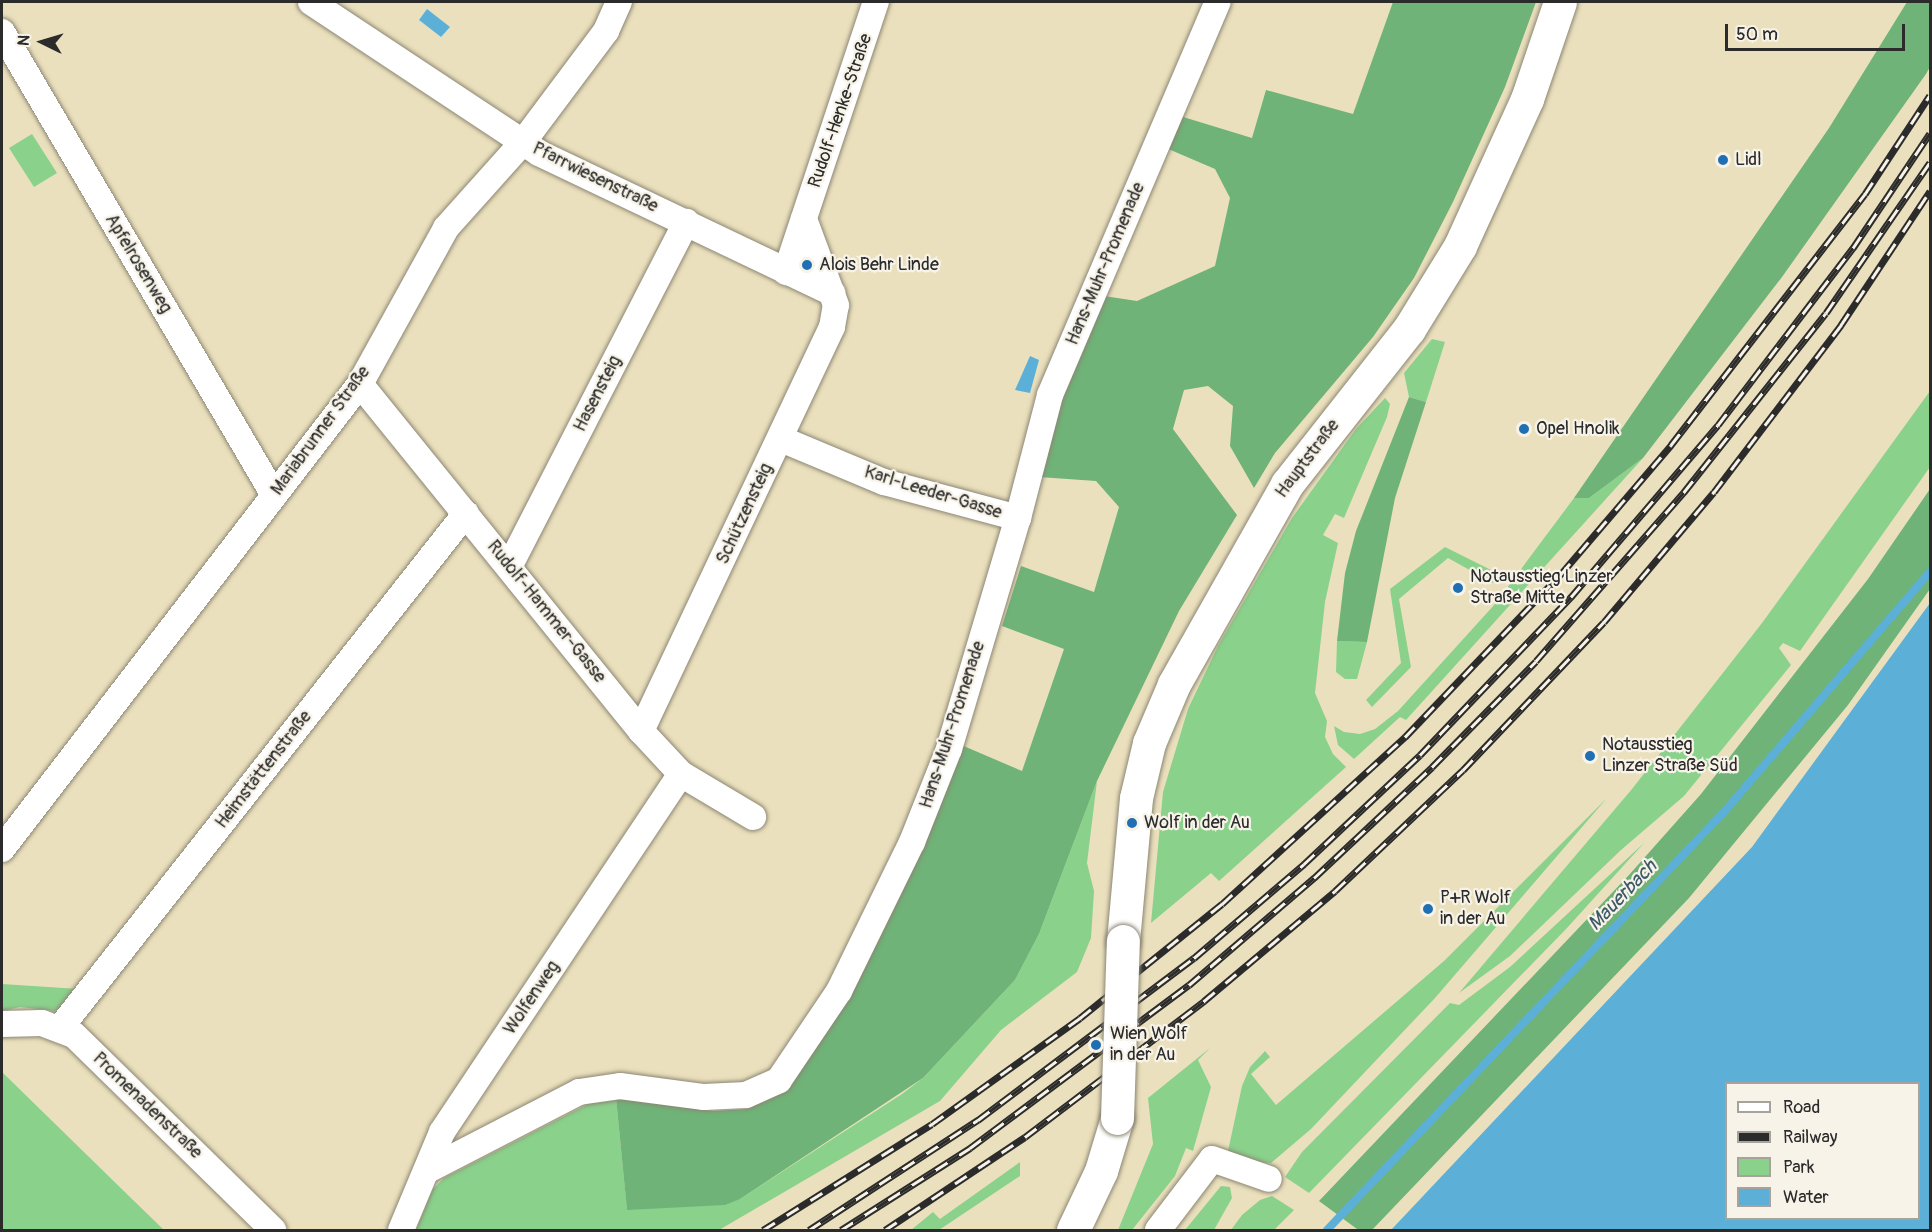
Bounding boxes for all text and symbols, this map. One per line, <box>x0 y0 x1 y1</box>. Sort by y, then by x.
north arrow <box>12 12 72 72</box>
scale bar <box>1728 12 1908 50</box>
text: 50 m <box>1736 23 1778 46</box>
street label: Rudolf-Henke-Straße <box>804 31 878 191</box>
text: N <box>14 34 35 47</box>
street label: Pfarrwiesenstraße <box>529 138 661 218</box>
place label: Lidl <box>1735 149 1761 171</box>
marker: Lidl <box>1716 153 1730 167</box>
street label: Hans-Muhr-Promenade <box>1062 179 1150 349</box>
street label: Apfelrosenweg <box>100 210 176 318</box>
place label: Alois Behr Linde <box>819 254 939 276</box>
marker: Alois Behr Linde <box>800 258 814 272</box>
street label: Hasensteig <box>570 352 626 436</box>
street label: Mariabrunner Straße <box>267 362 375 500</box>
street label: Hauptstraße <box>1271 415 1345 503</box>
place label: Opel Hnolik <box>1536 418 1620 440</box>
marker: Opel Hnolik <box>1517 422 1531 436</box>
street label: Schützensteig <box>712 460 778 568</box>
street label: Karl-Leeder-Gasse <box>862 462 1004 524</box>
street label: Rudolf-Hammer-Gasse <box>482 536 610 688</box>
place label: Notausstieg Linzer Straße Mitte <box>1470 567 1613 610</box>
marker: Notausstieg Linzer Straße Mitte <box>1451 581 1465 595</box>
street label: Hans-Muhr-Promenade <box>916 639 990 811</box>
street label: Heimstättenstraße <box>211 707 317 833</box>
place label: Notausstieg Linzer Straße Süd <box>1602 735 1738 777</box>
marker: Notausstieg Linzer Straße Süd <box>1583 749 1597 763</box>
place label: Wolf in der Au <box>1144 812 1250 834</box>
marker: Wolf in der Au <box>1125 816 1139 830</box>
water label: Mauerbach <box>1582 855 1662 935</box>
place label: P+R Wolf in der Au <box>1440 888 1511 930</box>
marker: P+R Wolf in der Au <box>1421 902 1435 916</box>
street label: Wolfenweg <box>499 957 565 1039</box>
place label: Wien Wolf in der Au <box>1110 1024 1188 1066</box>
marker: Wien Wolf in der Au <box>1087 1036 1105 1054</box>
street label: Promenadenstraße <box>88 1048 206 1164</box>
legend <box>1725 1082 1920 1220</box>
text: Road <box>1783 1096 1820 1119</box>
text: Railway <box>1783 1126 1838 1149</box>
text: Park <box>1783 1156 1815 1179</box>
text: Water <box>1783 1186 1829 1209</box>

